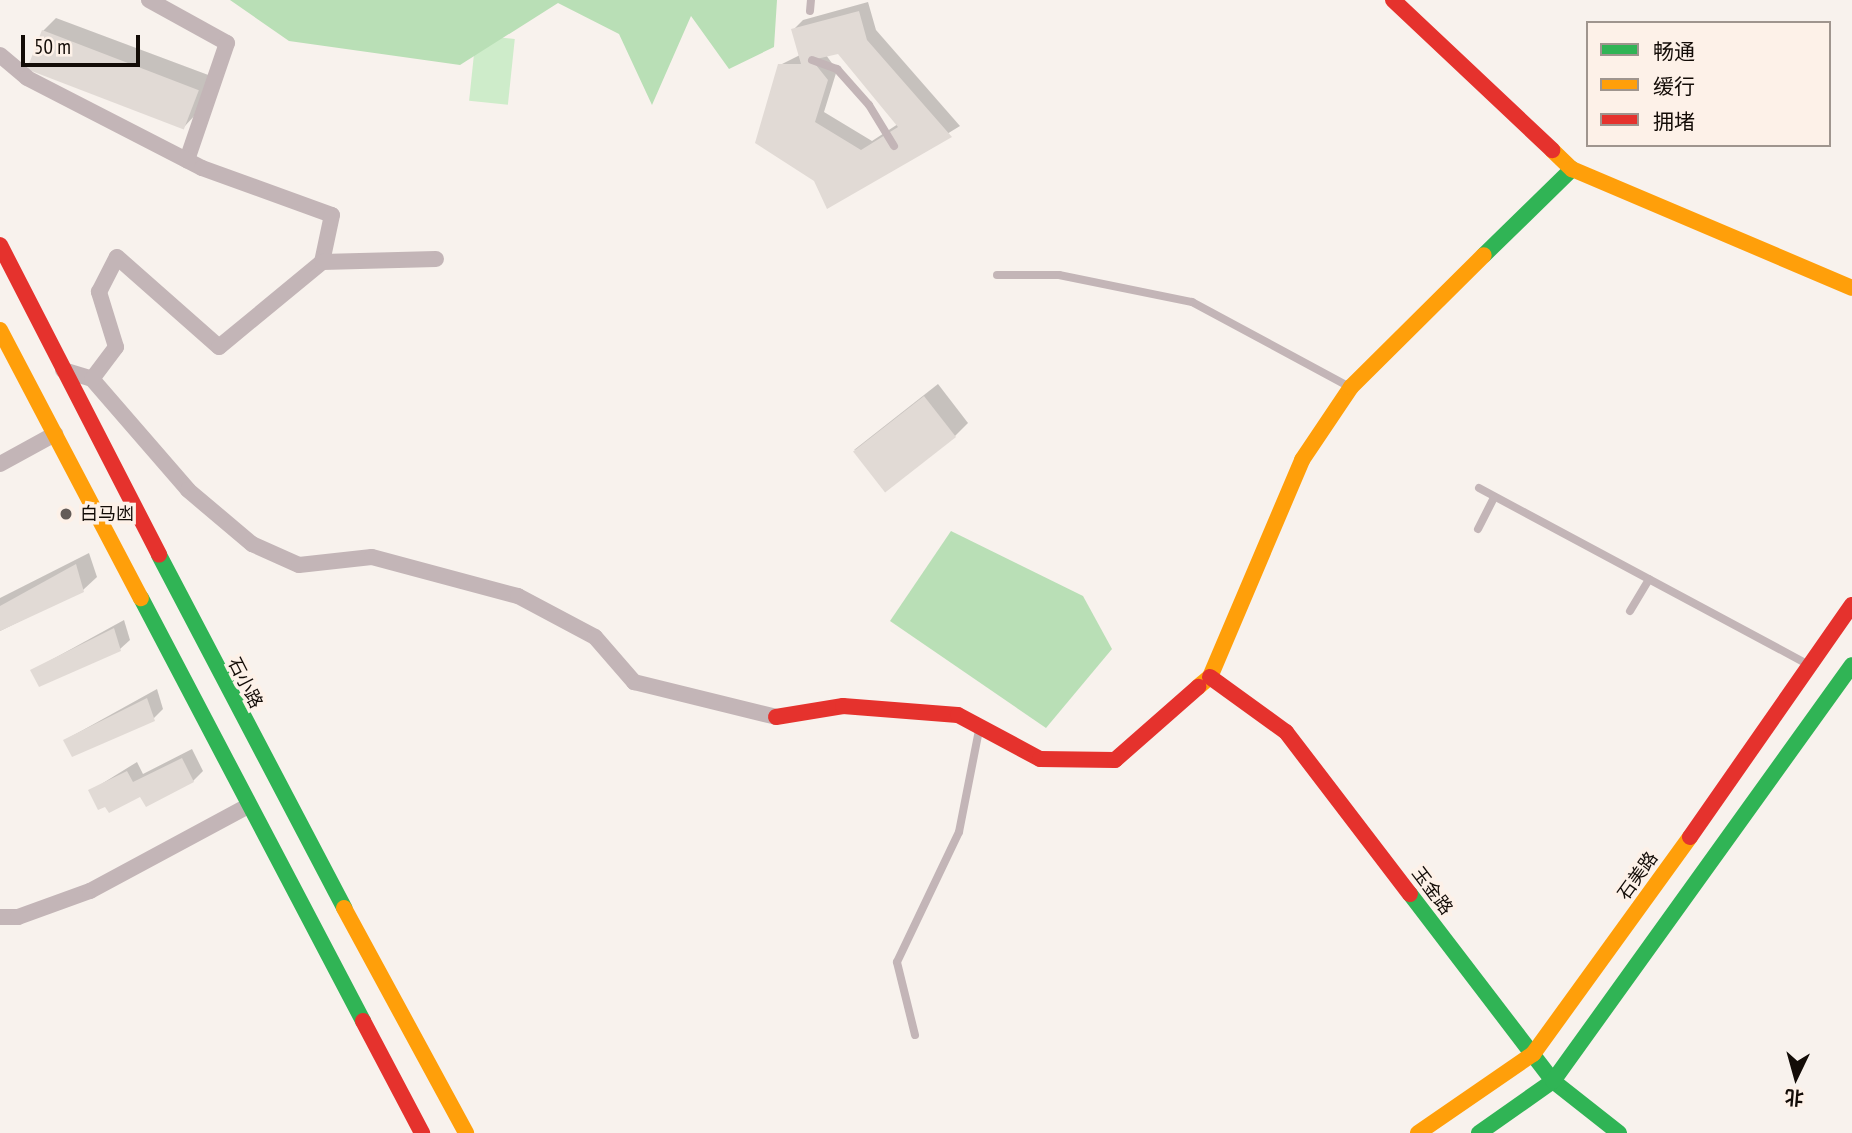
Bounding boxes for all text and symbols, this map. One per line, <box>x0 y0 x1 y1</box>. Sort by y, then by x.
scale bar <box>24 21 144 65</box>
legend <box>1586 21 1831 147</box>
text: 50 m <box>34 33 71 60</box>
text: 畅通 <box>1653 38 1695 65</box>
text: 缓行 <box>1653 73 1695 100</box>
text: 拥堵 <box>1653 108 1695 135</box>
place label: 白马凼 <box>80 503 134 525</box>
marker: 白马凼 <box>58 506 74 522</box>
street label: 石小路 <box>223 654 267 712</box>
street label: 石美路 <box>1613 848 1663 904</box>
street label: 玉金路 <box>1407 863 1457 919</box>
north arrow <box>1761 1042 1831 1112</box>
text: 北 <box>1784 1085 1805 1111</box>

